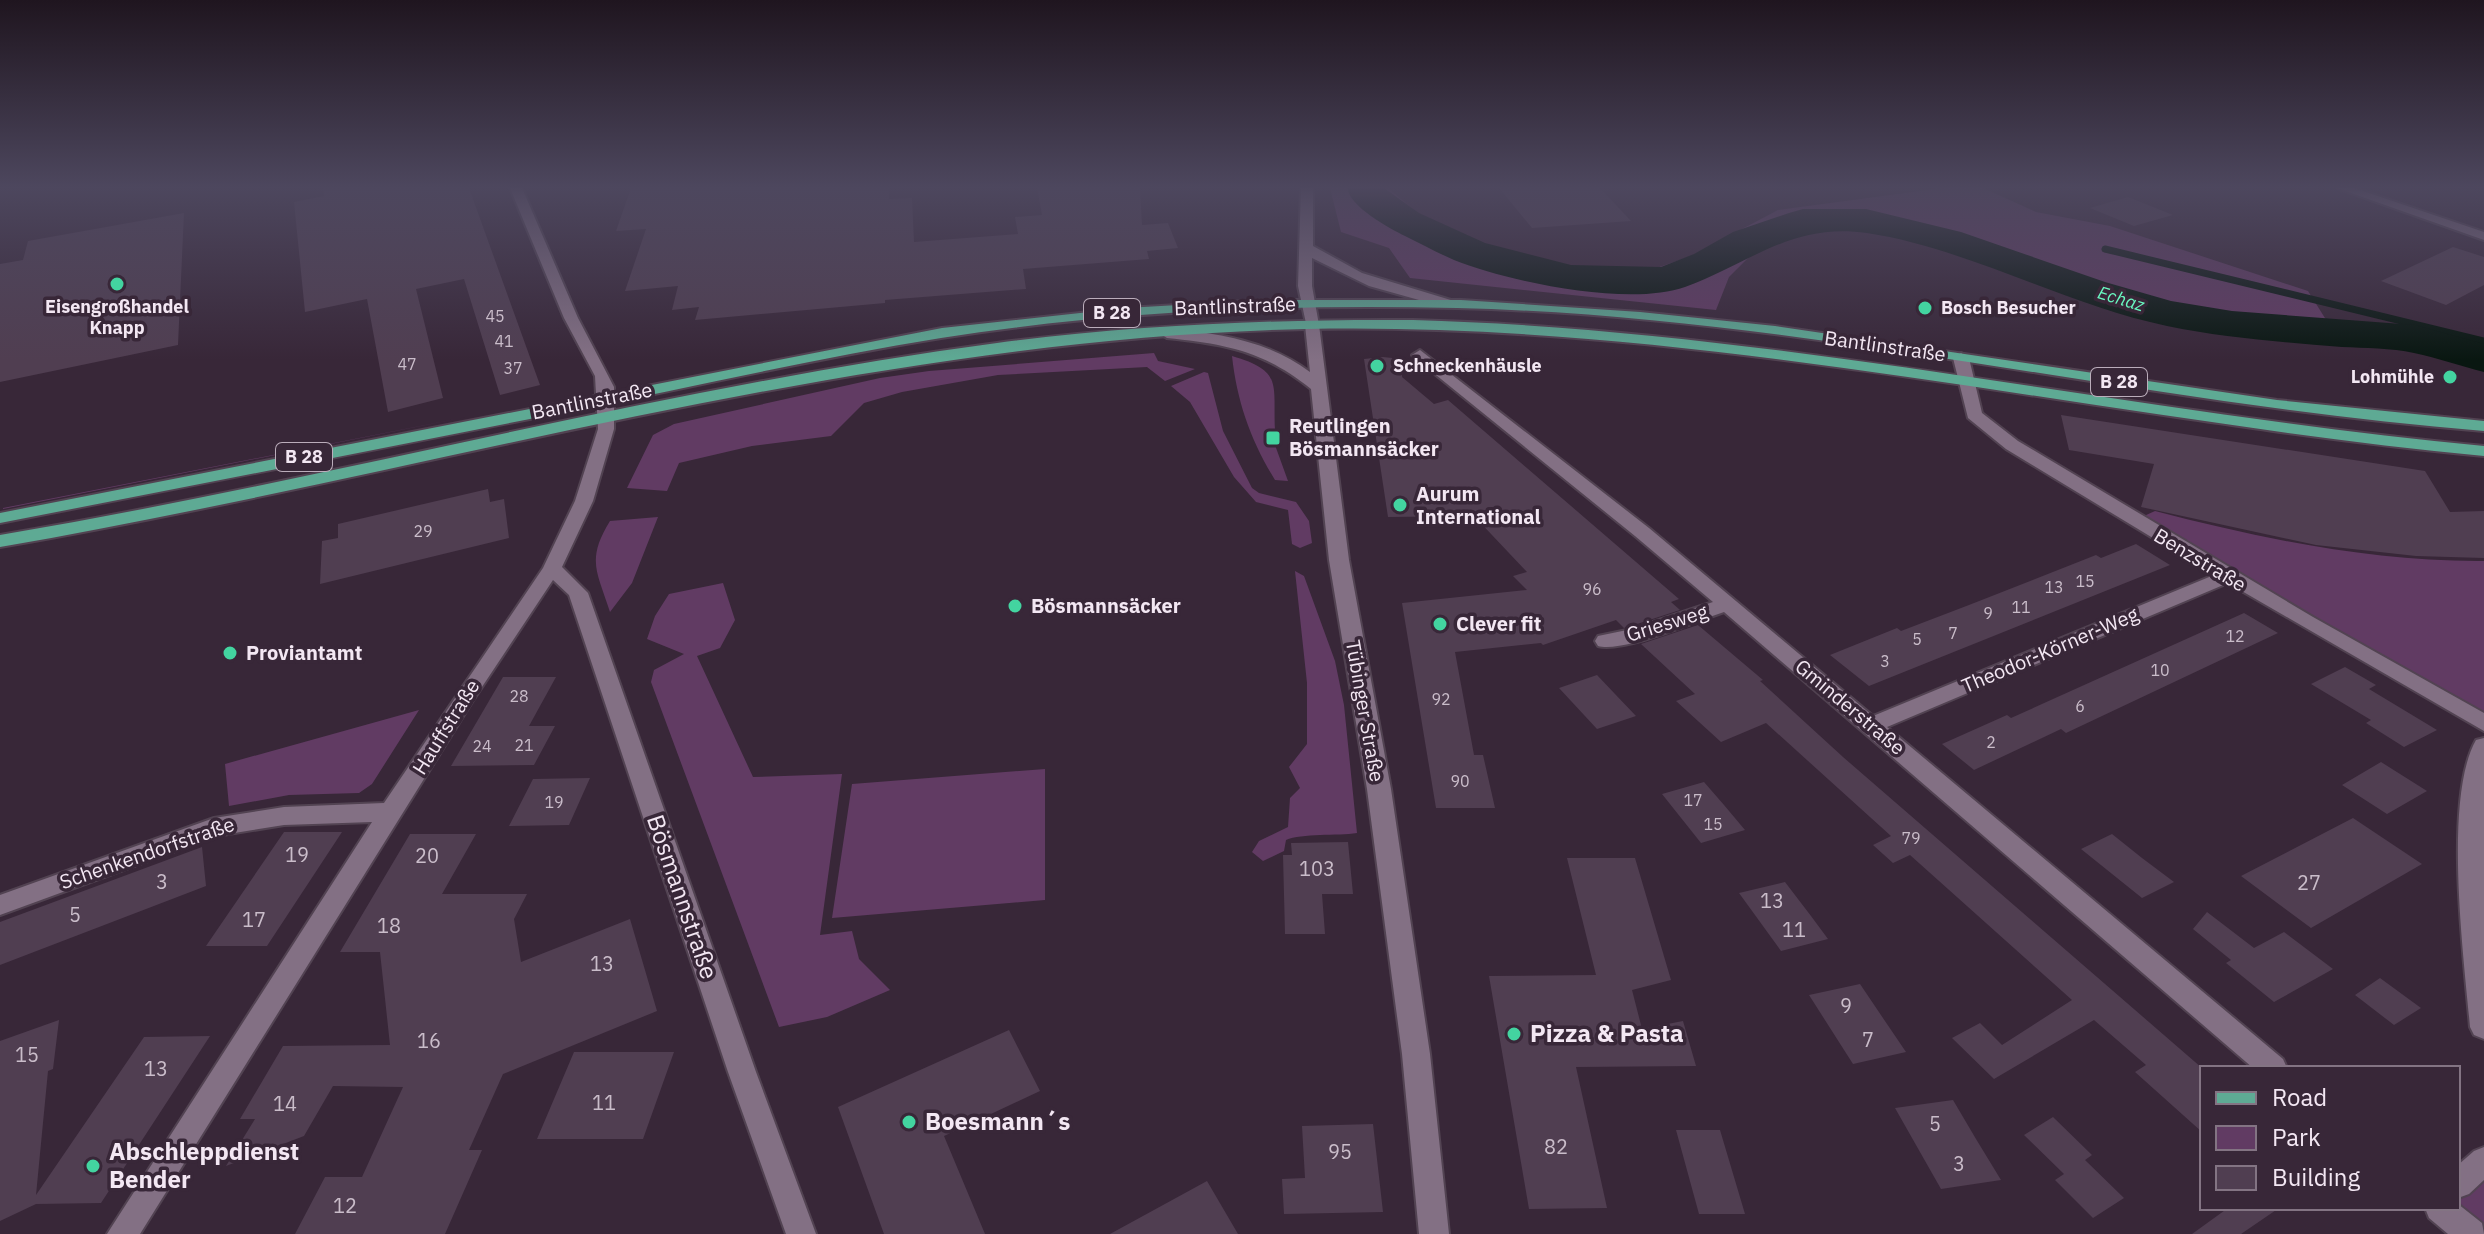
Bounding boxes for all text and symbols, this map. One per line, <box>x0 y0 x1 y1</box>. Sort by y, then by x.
marker: Eisengroßhandel Knapp <box>108 275 126 293</box>
water label: Echaz <box>2095 281 2148 317</box>
street label: Bantlinstraße <box>1173 290 1297 321</box>
place label: Eisengroßhandel Knapp <box>45 295 189 339</box>
place label: Bosch Besucher <box>1941 296 2076 319</box>
road number: B 28 <box>1084 299 1140 327</box>
marker: Bosch Besucher <box>1916 299 1934 317</box>
house number: 45 <box>485 306 505 326</box>
street label: Bantlinstraße <box>1823 324 1948 367</box>
house number: 41 <box>494 331 514 351</box>
house number: 47 <box>397 354 417 374</box>
place label: Schneckenhäusle <box>1393 354 1542 377</box>
marker: Schneckenhäusle <box>1368 357 1386 375</box>
house number: 37 <box>503 358 523 378</box>
place label: Lohmühle <box>2351 365 2434 388</box>
road number: B 28 <box>2091 368 2147 396</box>
marker: Lohmühle <box>2441 368 2459 386</box>
street label: Bantlinstraße <box>529 376 655 425</box>
place label: Reutlingen Bösmannsäcker <box>1289 412 1439 462</box>
marker: Reutlingen Bösmannsäcker <box>1264 429 1282 447</box>
road number: B 28 <box>276 443 332 471</box>
place label: Aurum International <box>1416 480 1541 530</box>
marker: Aurum International <box>1391 496 1409 514</box>
house number: 29 <box>413 521 433 541</box>
street label: Benzstraße <box>2149 521 2251 598</box>
house number: 15 <box>2075 571 2095 591</box>
house number: 13 <box>2044 577 2064 597</box>
house number: 96 <box>1582 579 1602 599</box>
place label: Bösmannsäcker <box>1031 592 1181 619</box>
marker: Bösmannsäcker <box>1006 597 1024 615</box>
street label: Griesweg <box>1623 597 1711 648</box>
house number: 11 <box>2011 597 2031 617</box>
street label: Theodor-Körner-Weg <box>1957 600 2143 699</box>
house number: 9 <box>1983 603 1993 623</box>
place label: Clever fit <box>1456 610 1541 637</box>
marker: Clever fit <box>1431 615 1449 633</box>
house number: 7 <box>1948 623 1958 643</box>
house number: 12 <box>2225 626 2245 646</box>
house number: 5 <box>1912 629 1922 649</box>
street label: Tübinger Straße <box>1340 638 1391 784</box>
place label: Proviantamt <box>246 639 362 666</box>
marker: Proviantamt <box>221 644 239 662</box>
house number: 3 <box>1880 651 1890 671</box>
street label: Gminderstraße <box>1790 653 1911 761</box>
house number: 10 <box>2150 660 2170 680</box>
street label: Hauffstraße <box>406 674 486 779</box>
house number: 28 <box>509 686 529 706</box>
house number: 92 <box>1431 689 1451 709</box>
house number: 6 <box>2075 696 2085 716</box>
house number: 2 <box>1986 732 1996 752</box>
house number: 21 <box>514 735 534 755</box>
house number: 24 <box>472 736 492 756</box>
house number: 90 <box>1450 771 1470 791</box>
house number: 17 <box>1683 790 1703 810</box>
house number: 19 <box>544 792 564 812</box>
street label: Schenkendorfstraße <box>56 810 238 895</box>
street label: Bösmannstraße <box>640 810 726 983</box>
house number: 15 <box>1703 814 1723 834</box>
house number: 79 <box>1901 828 1921 848</box>
house number: 19 <box>285 841 309 868</box>
house number: 20 <box>415 842 439 869</box>
house number: 103 <box>1299 855 1335 882</box>
house number: 3 <box>156 868 168 895</box>
house number: 27 <box>2297 869 2321 896</box>
house number: 13 <box>1760 887 1784 914</box>
house number: 5 <box>69 901 81 928</box>
house number: 17 <box>242 906 266 933</box>
house number: 18 <box>377 912 401 939</box>
house number: 11 <box>1782 916 1806 943</box>
house number: 13 <box>590 950 614 977</box>
house number: 9 <box>1840 992 1852 1019</box>
place label: Pizza & Pasta <box>1530 1017 1684 1049</box>
marker: Pizza & Pasta <box>1505 1025 1523 1043</box>
house number: 7 <box>1862 1026 1874 1053</box>
house number: 16 <box>417 1027 441 1054</box>
house number: 15 <box>15 1041 39 1068</box>
house number: 13 <box>144 1055 168 1082</box>
legend <box>2200 1066 2460 1210</box>
text: Road <box>2272 1081 2327 1113</box>
house number: 11 <box>592 1089 616 1116</box>
house number: 14 <box>273 1090 297 1117</box>
place label: Boesmann´s <box>925 1105 1070 1137</box>
house number: 5 <box>1929 1110 1941 1137</box>
marker: Boesmann´s <box>900 1113 918 1131</box>
text: Park <box>2272 1121 2321 1153</box>
house number: 82 <box>1544 1133 1568 1160</box>
place label: Abschleppdienst Bender <box>109 1135 299 1195</box>
house number: 95 <box>1328 1138 1352 1165</box>
house number: 3 <box>1953 1150 1965 1177</box>
marker: Abschleppdienst Bender <box>84 1157 102 1175</box>
text: Building <box>2272 1161 2360 1193</box>
house number: 12 <box>333 1192 357 1219</box>

